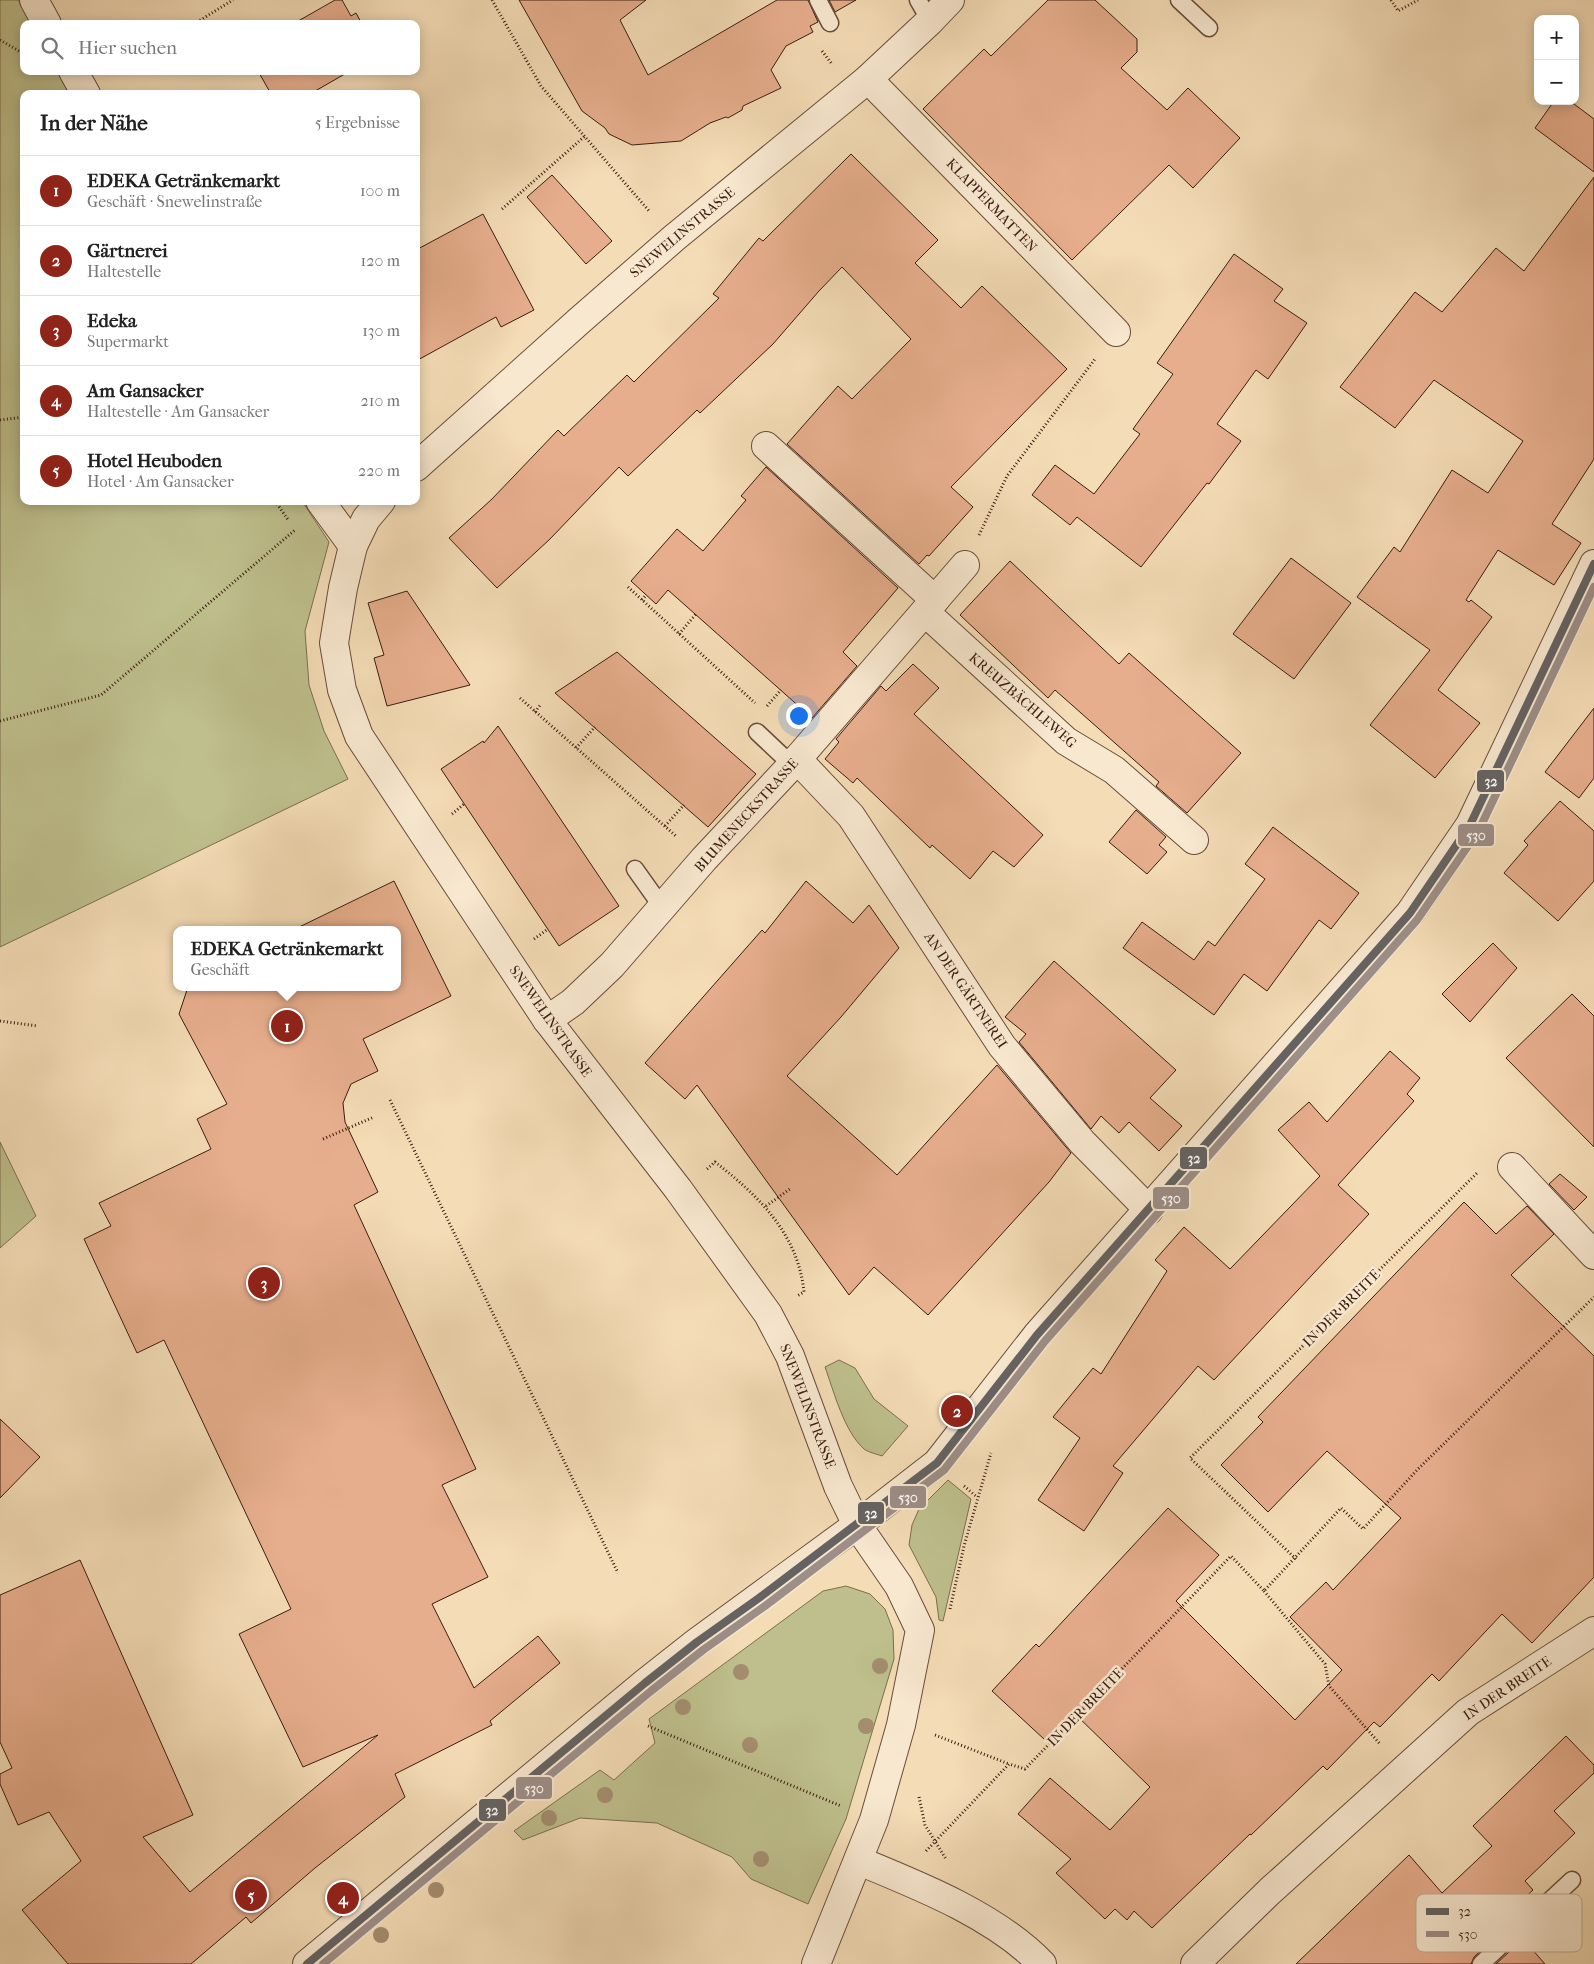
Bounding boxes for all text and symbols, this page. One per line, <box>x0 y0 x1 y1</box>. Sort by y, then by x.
map controls <box>1534 15 1579 105</box>
button: + <box>1534 15 1579 60</box>
search box <box>20 20 420 75</box>
icon: search <box>38 34 66 62</box>
text: Hier suchen <box>78 37 177 59</box>
button: − <box>1534 60 1579 105</box>
text: In der Nähe <box>40 111 148 135</box>
text: 5 Ergebnisse <box>315 113 400 132</box>
street label: KLAPPERMATTEN <box>943 155 1041 256</box>
text: EDEKA Getränkemarkt <box>87 170 280 192</box>
text: 1 <box>53 181 59 200</box>
text: 100 m <box>360 181 400 200</box>
street label: SNEWELINSTRASSE <box>626 183 739 281</box>
text: Geschäft · Snewelinstraße <box>87 192 262 211</box>
text: Gärtnerei <box>87 240 168 262</box>
text: 2 <box>52 251 60 270</box>
text: 120 m <box>361 251 400 270</box>
text: Haltestelle <box>87 262 161 281</box>
text: Edeka <box>87 310 137 332</box>
text: 3 <box>53 321 59 340</box>
text: 130 m <box>362 321 400 340</box>
text: Supermarkt <box>87 332 169 351</box>
text: Am Gansacker <box>87 380 204 402</box>
text: 4 <box>51 391 61 410</box>
text: 210 m <box>361 391 400 410</box>
text: Haltestelle · Am Gansacker <box>87 402 269 421</box>
text: Hotel Heuboden <box>87 450 222 472</box>
text: 5 <box>53 461 59 480</box>
text: 220 m <box>358 461 400 480</box>
text: Hotel · Am Gansacker <box>87 472 234 491</box>
street label: KREUZBÄCHLEWEG <box>965 649 1080 752</box>
your location <box>786 703 812 729</box>
street label: BLUMENECKSTRASSE <box>691 755 802 876</box>
line badge: 32 <box>1476 769 1505 793</box>
text: 32 <box>1485 773 1497 790</box>
line badge: 530 <box>1457 823 1495 847</box>
text: 530 <box>1466 827 1486 844</box>
popup <box>173 926 401 991</box>
street label: AN DER GÄRTNEREI <box>920 928 1011 1052</box>
text: EDEKA Getränkemarkt <box>190 938 384 960</box>
text: Geschäft <box>190 960 250 979</box>
street label: SNEWELINSTRASSE <box>506 962 596 1081</box>
pin: 1 <box>271 1007 303 1045</box>
line badge: 32 <box>1179 1146 1208 1170</box>
text: 32 <box>1188 1150 1200 1167</box>
line badge: 530 <box>1152 1186 1190 1210</box>
text: 530 <box>1161 1190 1181 1207</box>
pin: 3 <box>248 1264 280 1302</box>
street label: IN DER BREITE <box>1299 1266 1384 1351</box>
street label: SNEWELINSTRASSE <box>776 1342 839 1471</box>
pin: 2 <box>941 1392 973 1430</box>
line badge: 530 <box>889 1485 927 1509</box>
text: 530 <box>898 1489 918 1506</box>
line badge: 32 <box>857 1501 885 1525</box>
text: 32 <box>865 1505 877 1522</box>
street label: IN DER BREITE <box>1460 1652 1555 1724</box>
street label: IN DER BREITE <box>1044 1664 1127 1750</box>
line badge: 530 <box>515 1776 553 1800</box>
text: 530 <box>524 1780 544 1797</box>
line badge: 32 <box>478 1798 507 1822</box>
text: 32 <box>486 1802 498 1819</box>
pin: 5 <box>235 1876 267 1914</box>
pin: 4 <box>327 1879 359 1917</box>
legend <box>1416 1894 1582 1952</box>
text: 32 <box>1458 1903 1471 1920</box>
text: 530 <box>1458 1926 1478 1943</box>

